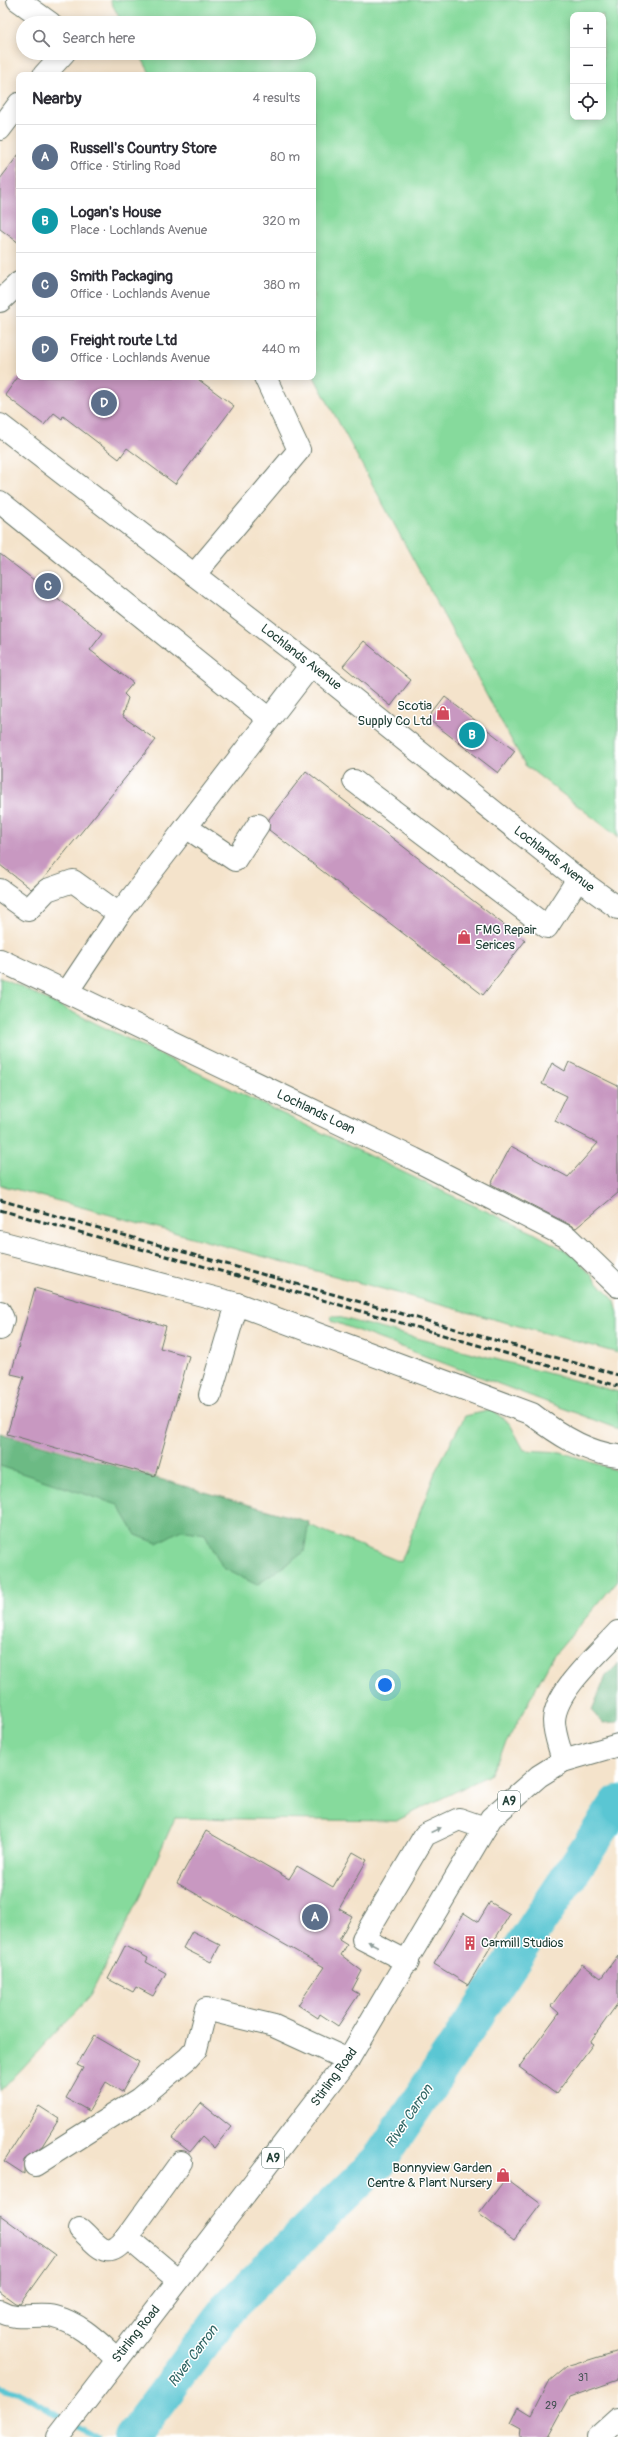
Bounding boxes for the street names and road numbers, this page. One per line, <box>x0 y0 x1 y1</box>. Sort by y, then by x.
street label: Lochlands Avenue <box>257 620 345 694</box>
street label: Lochlands Avenue <box>510 822 598 896</box>
street label: Lochlands Loan <box>274 1086 358 1138</box>
road number: A9 <box>498 1791 520 1811</box>
street label: Stirling Road <box>307 2045 361 2109</box>
road number: A9 <box>262 2148 284 2168</box>
street label: Stirling Road <box>109 2302 163 2366</box>

